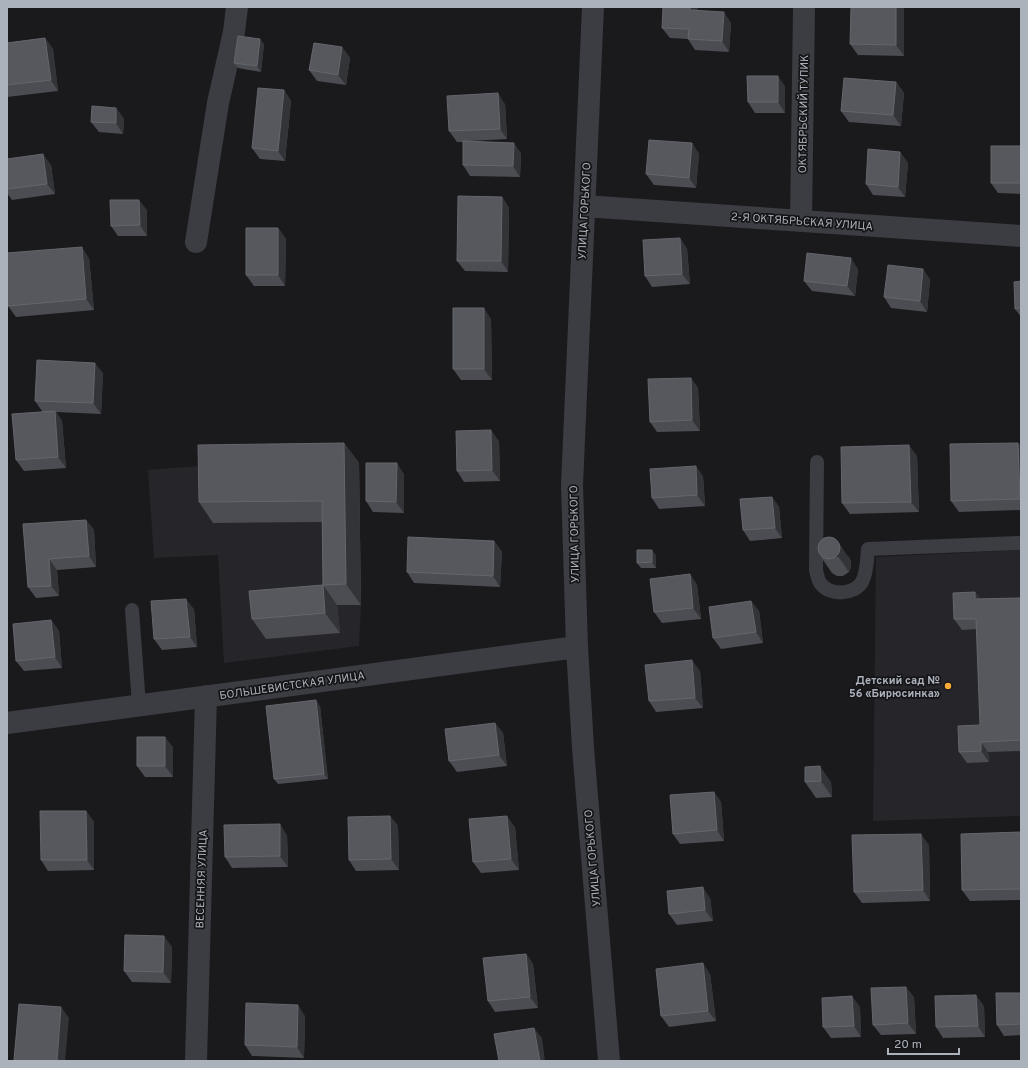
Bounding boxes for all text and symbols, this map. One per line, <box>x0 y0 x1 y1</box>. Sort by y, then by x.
street label: ОКТЯБРЬСКИЙ ТУПИК <box>795 55 812 173</box>
street label: УЛИЦА ГОРЬКОГО <box>575 162 595 260</box>
street label: 2-Я ОКТЯБРЬСКАЯ УЛИЦА <box>730 210 874 234</box>
street label: УЛИЦА ГОРЬКОГО <box>567 485 583 583</box>
street label: БОЛЬШЕВИСТСКАЯ УЛИЦА <box>218 669 366 703</box>
place label: Детский сад № 56 «Бирюсинка» <box>849 674 940 701</box>
marker: Детский сад № 56 «Бирюсинка» <box>943 681 953 691</box>
street label: УЛИЦА ГОРЬКОГО <box>582 809 604 907</box>
street label: ВЕСЕННЯЯ УЛИЦА <box>193 829 211 929</box>
scale bar <box>888 1030 959 1056</box>
text: 20 m <box>894 1037 922 1053</box>

